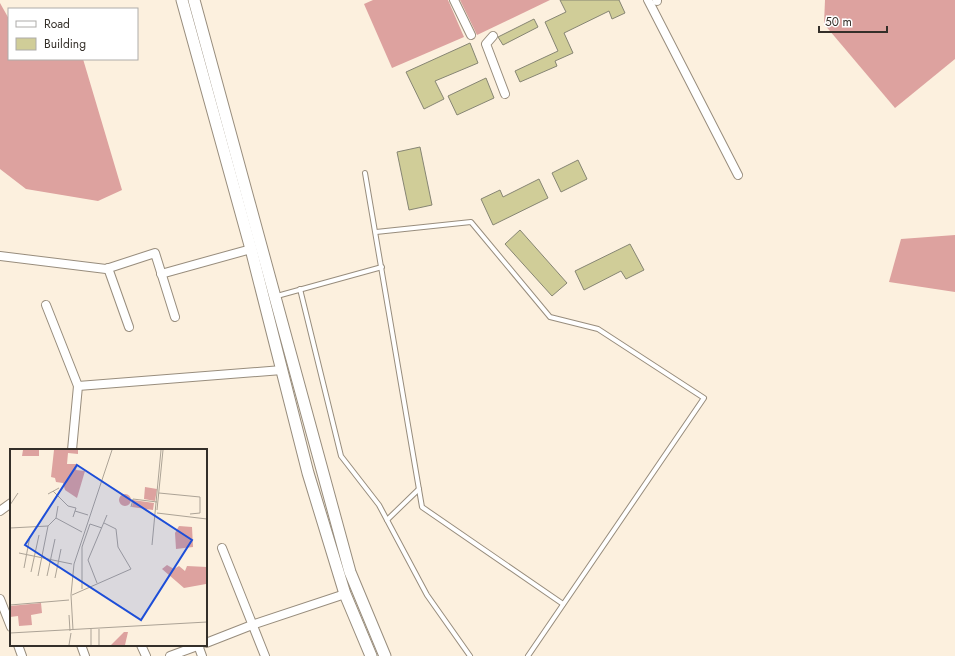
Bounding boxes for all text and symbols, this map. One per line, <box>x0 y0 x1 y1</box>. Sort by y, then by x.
legend <box>8 8 138 60</box>
scale bar <box>819 8 887 34</box>
text: 50 m <box>825 13 852 31</box>
text: Road <box>44 15 70 33</box>
text: Building <box>44 35 86 53</box>
inset map <box>10 449 207 646</box>

